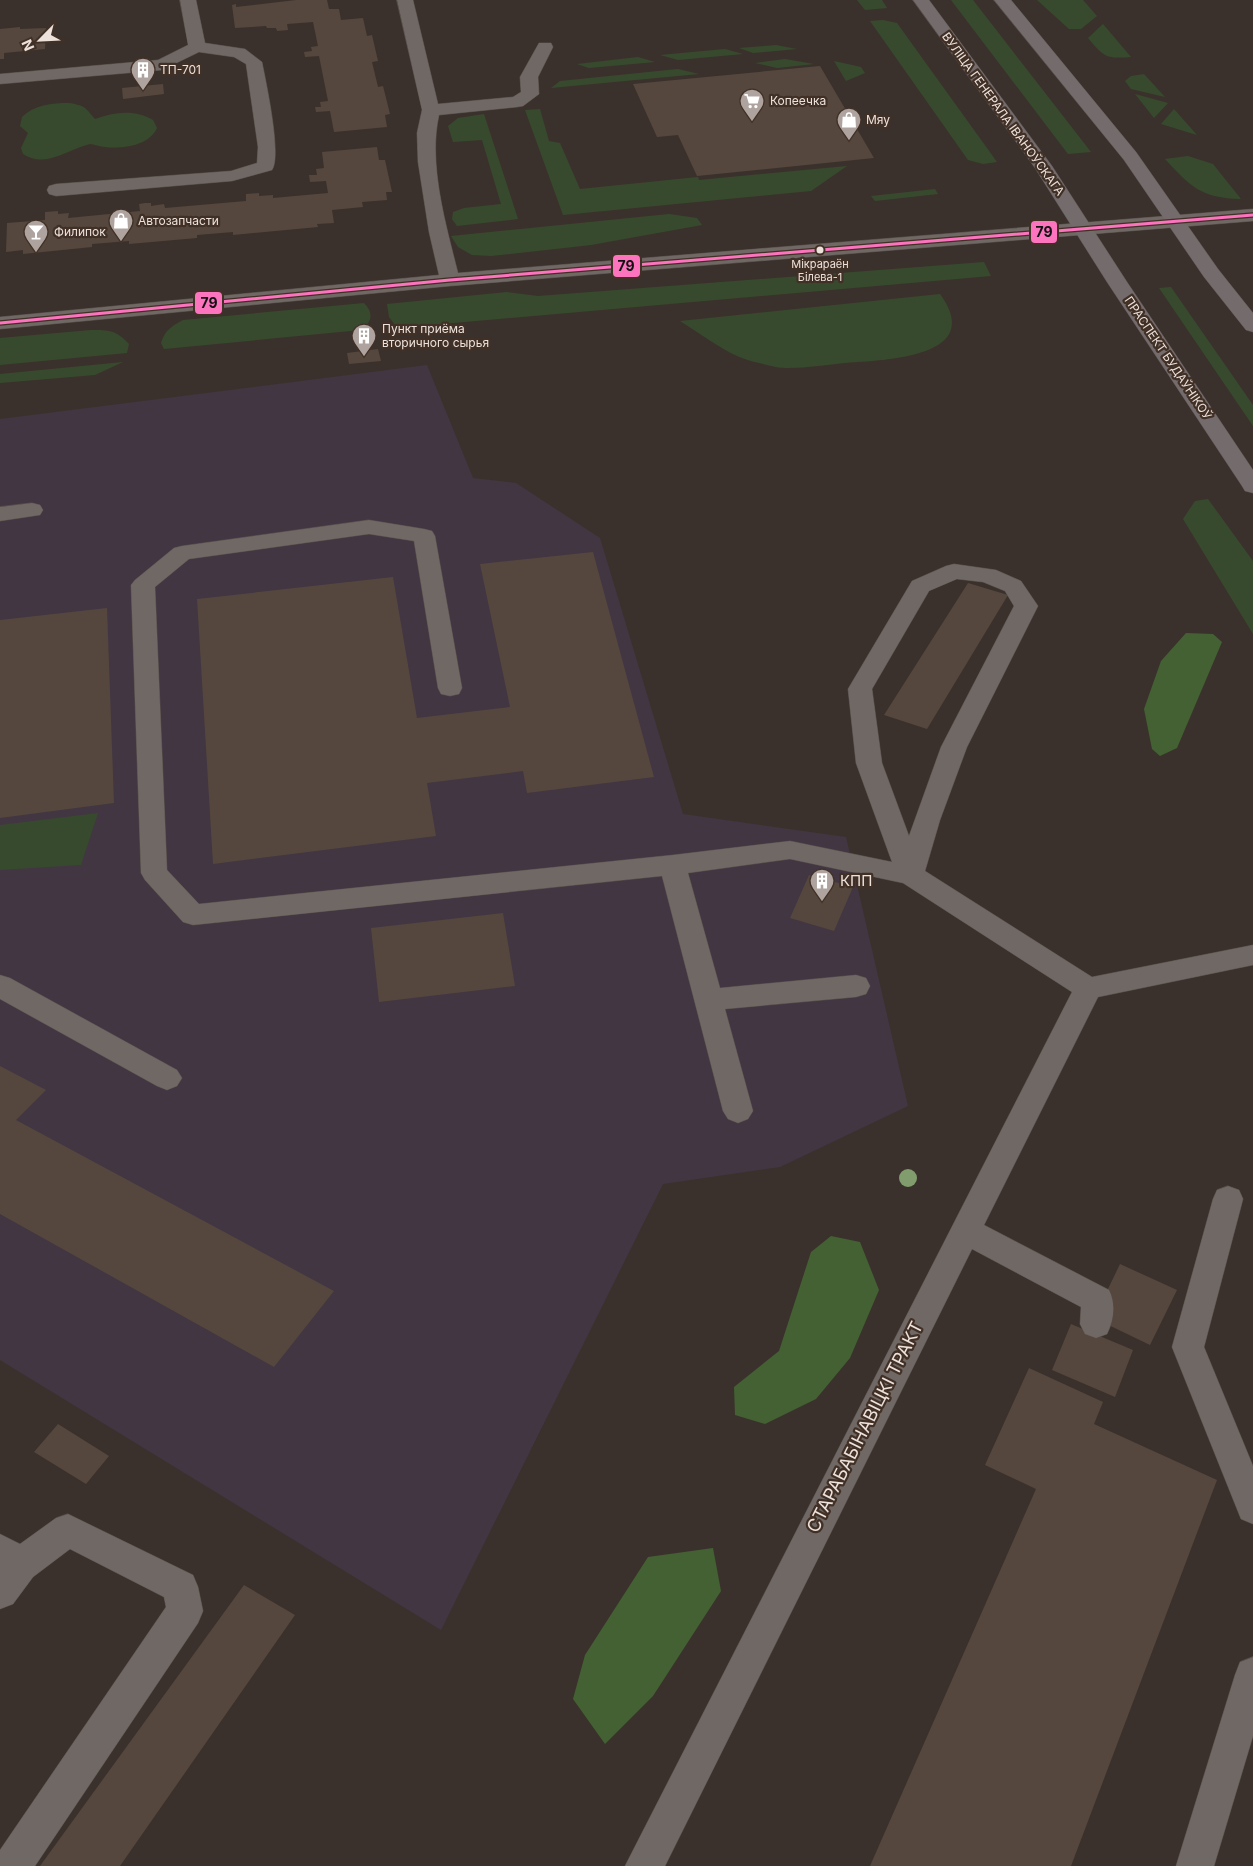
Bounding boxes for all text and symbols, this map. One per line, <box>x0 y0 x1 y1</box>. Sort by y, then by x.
north arrow <box>15 15 65 65</box>
street label: ВУЛІЦА ГЕНЕРАЛА ІВАНОЎСКАГА <box>939 29 1068 198</box>
text: N <box>18 37 38 54</box>
building icon: ТП-701 <box>130 57 156 91</box>
place label: ТП-701 <box>160 62 201 77</box>
supermarket icon: Копеечка <box>739 88 765 122</box>
place label: Копеечка <box>770 93 826 108</box>
shop icon: Мяу <box>836 107 862 141</box>
place label: Мяу <box>866 112 890 127</box>
shop icon: Автозапчасти <box>108 208 134 242</box>
place label: Автозапчасти <box>138 213 219 228</box>
bar icon: Филипок <box>23 219 49 253</box>
line badge: 79 <box>1030 220 1058 244</box>
text: 79 <box>1035 223 1053 240</box>
place label: Филипок <box>54 224 106 239</box>
marker: Мікрараён Білева-1 <box>815 245 825 255</box>
line badge: 79 <box>612 254 641 278</box>
text: 79 <box>617 257 635 274</box>
place label: Мікрараён Білева-1 <box>791 257 849 284</box>
line badge: 79 <box>194 291 223 315</box>
street label: ПРАСПЕКТ БУДАЎНІКОЎ <box>1122 293 1215 422</box>
text: 79 <box>200 294 218 311</box>
place label: Пункт приёма вторичного сырья <box>382 321 489 350</box>
building icon: Пункт приёма вторичного сырья <box>351 323 377 357</box>
building icon: КПП <box>809 868 835 902</box>
place label: КПП <box>840 871 872 890</box>
street label: СТАРАБАБІНАВІЦКІ ТРАКТ <box>802 1318 927 1536</box>

